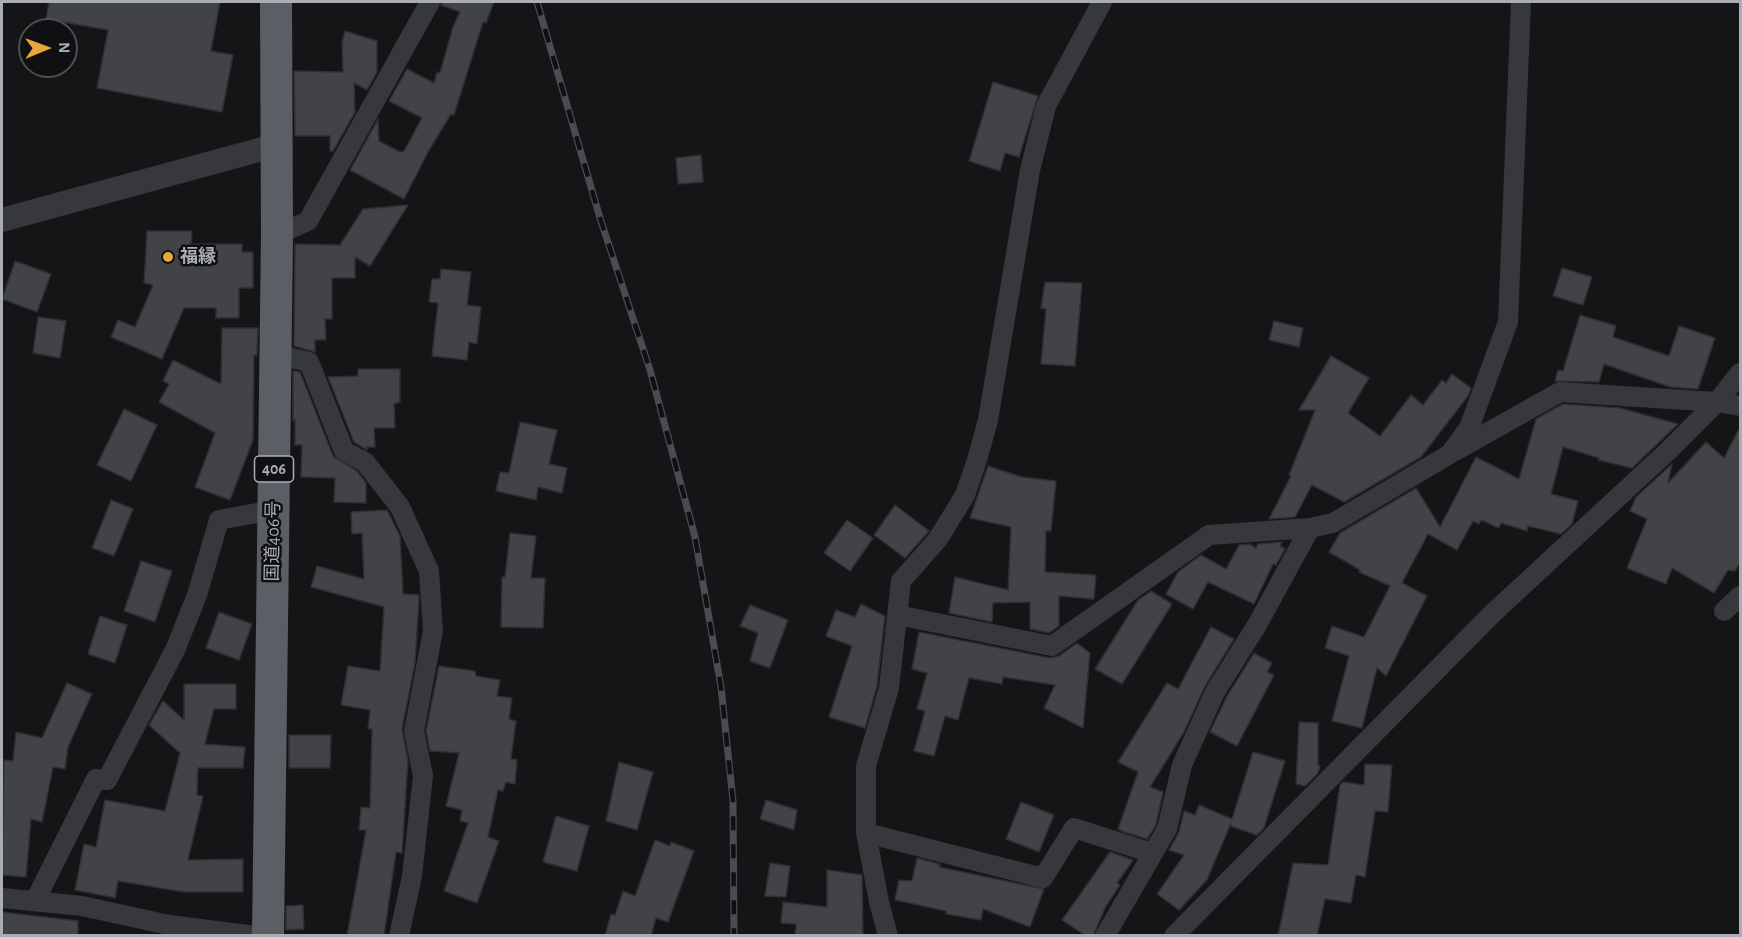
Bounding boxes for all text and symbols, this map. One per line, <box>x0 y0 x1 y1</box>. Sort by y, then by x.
north arrow <box>18 18 78 78</box>
text: N <box>56 42 72 53</box>
place label: 福縁 <box>180 246 216 268</box>
marker: 福縁 <box>161 250 175 264</box>
road number: 406 <box>254 456 294 482</box>
street label: 国道406号 <box>261 501 285 581</box>

